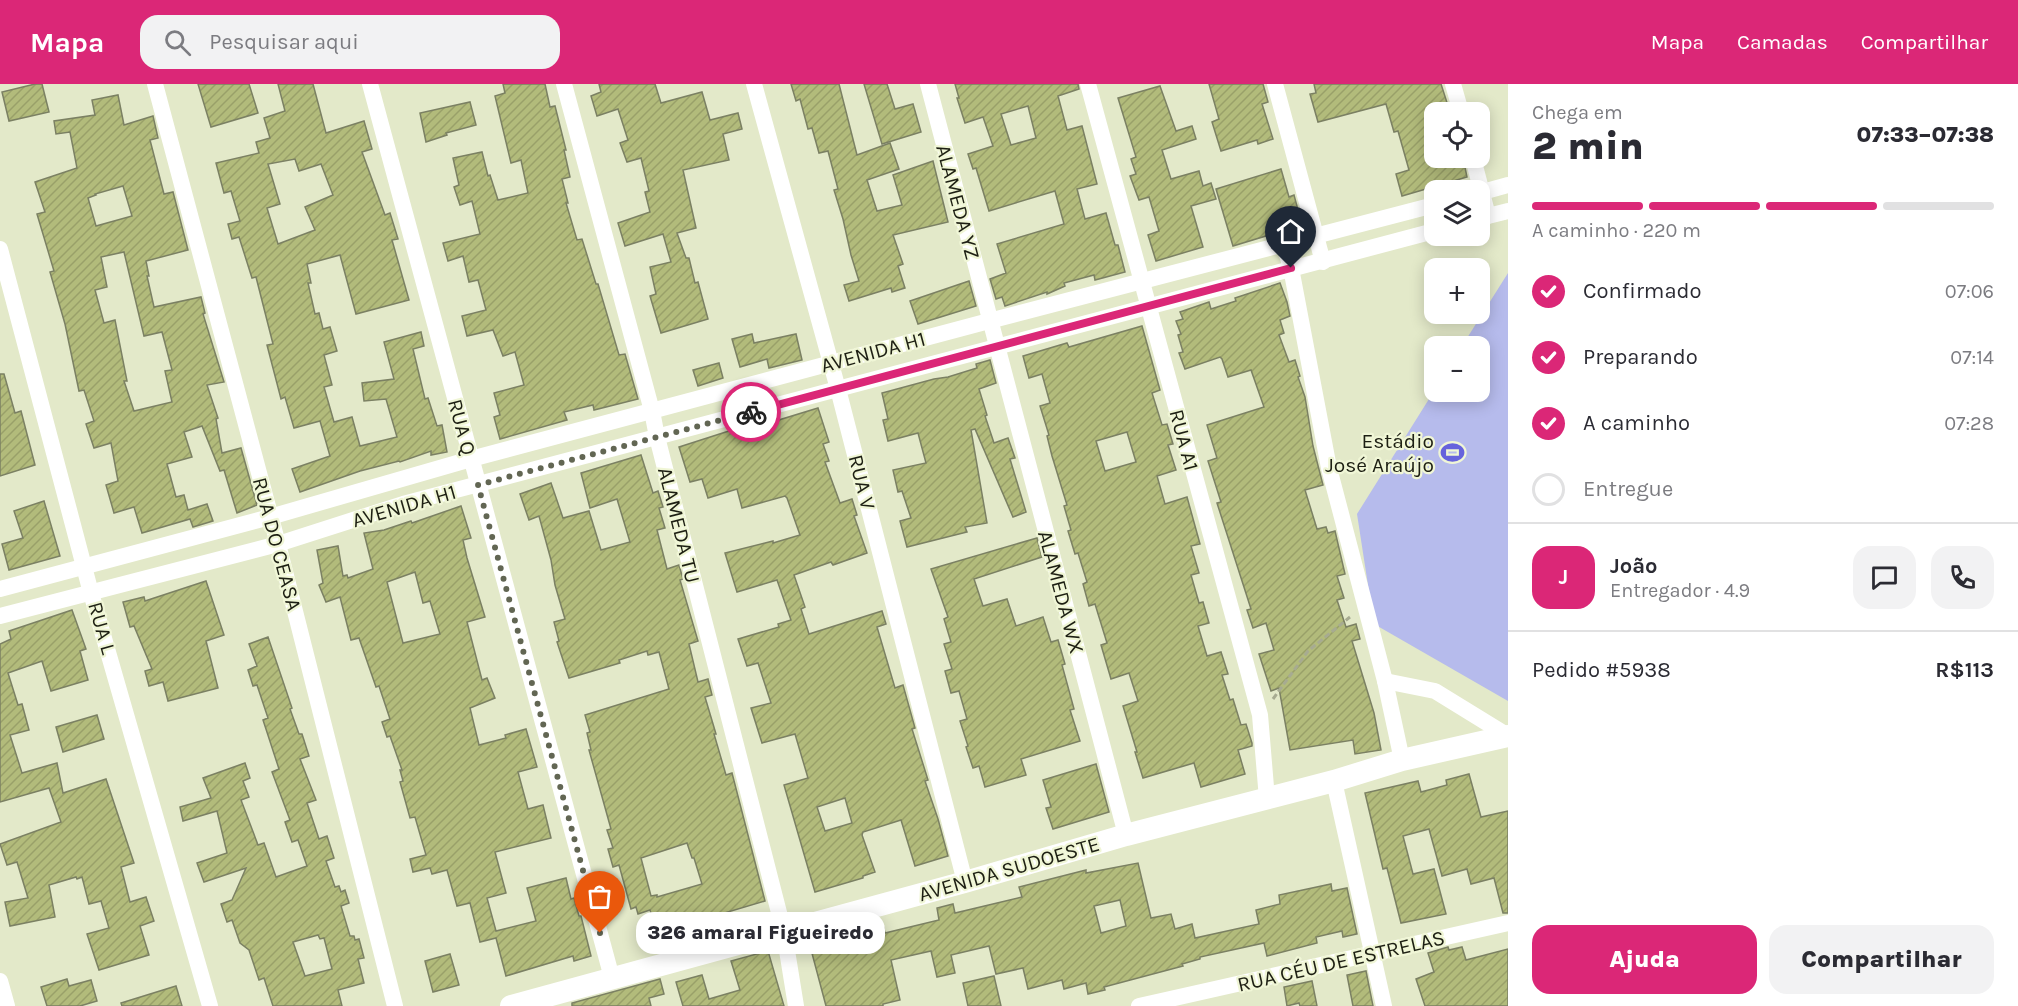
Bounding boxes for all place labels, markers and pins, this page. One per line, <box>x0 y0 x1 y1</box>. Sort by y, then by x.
pin <box>1265 206 1316 268</box>
place label: Estádio José Araújo <box>1325 429 1434 477</box>
sports icon: Estádio José Araújo <box>1439 440 1465 466</box>
pin <box>574 871 625 933</box>
callout: 326 amaral Figueiredo <box>636 912 885 954</box>

